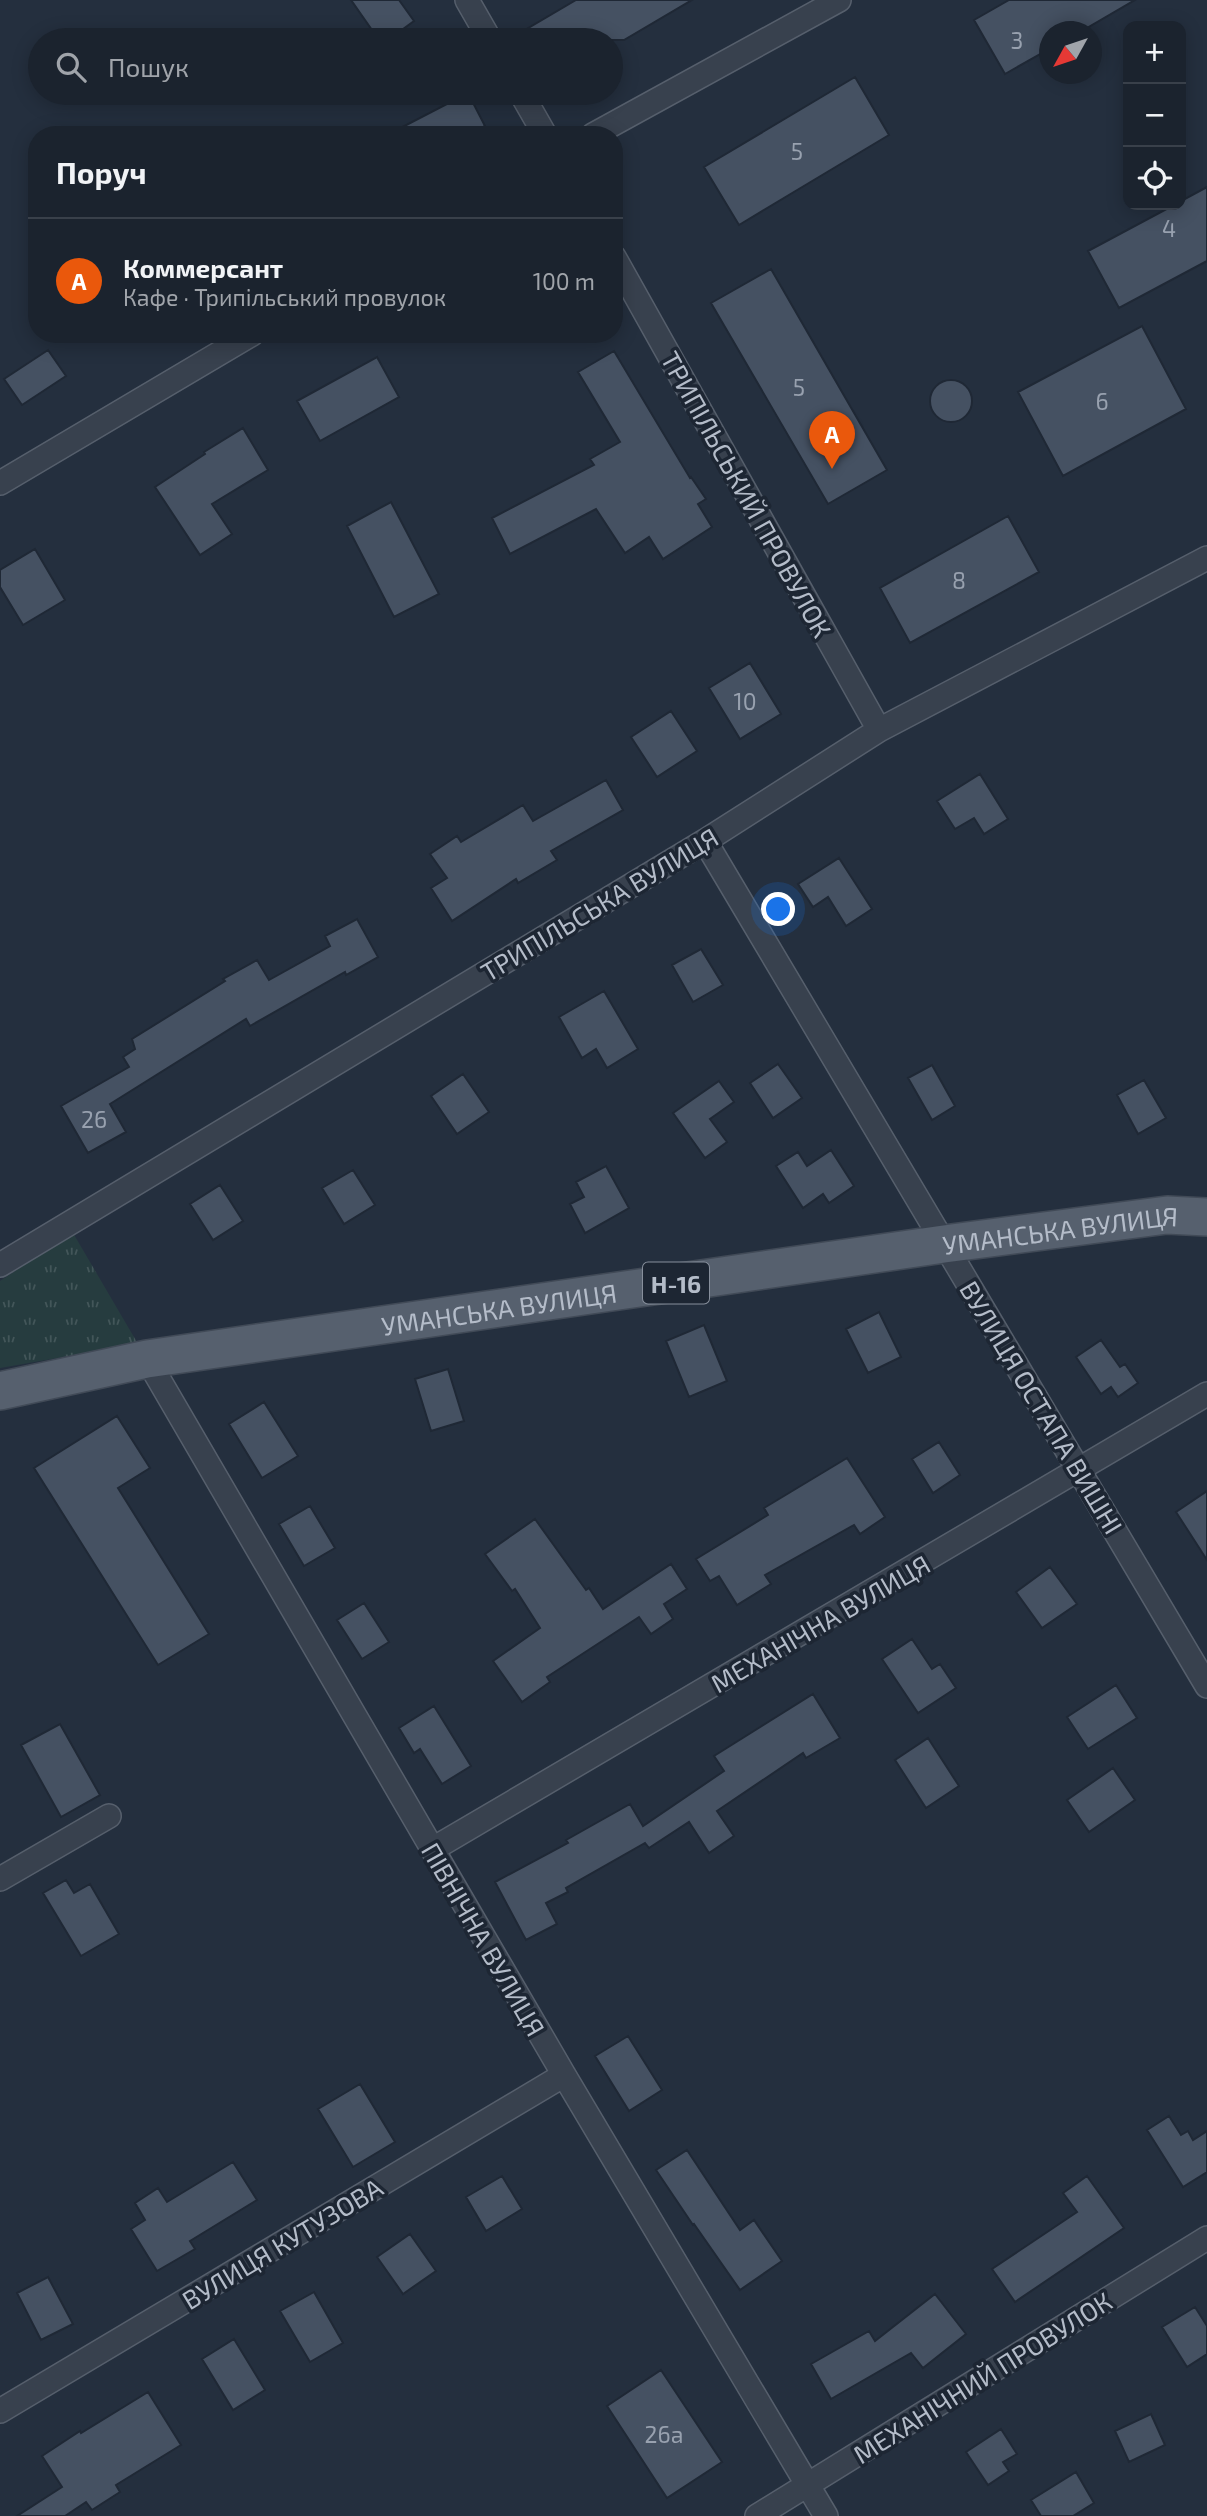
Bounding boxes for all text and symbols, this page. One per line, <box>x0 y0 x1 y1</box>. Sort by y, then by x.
north arrow <box>1039 21 1102 84</box>
map controls <box>1123 21 1186 210</box>
button: + <box>1123 21 1186 84</box>
house number: 3 <box>1011 26 1023 54</box>
search box <box>28 28 623 105</box>
icon: search <box>52 48 90 86</box>
text: Пошук <box>108 51 189 82</box>
button: − <box>1123 84 1186 147</box>
house number: 5 <box>791 137 803 165</box>
button: locate <box>1123 147 1186 210</box>
text: Поруч <box>56 154 146 190</box>
house number: 4 <box>1162 214 1176 242</box>
text: Коммерсант <box>123 252 283 283</box>
text: A <box>71 267 87 295</box>
text: 100 m <box>533 267 595 295</box>
text: Кафе · Трипільський провулок <box>123 283 446 311</box>
street label: ТРИПІЛЬСЬКИЙ ПРОВУЛОК <box>655 346 839 642</box>
house number: 5 <box>793 373 805 401</box>
house number: 6 <box>1095 387 1109 415</box>
pin: A <box>809 411 855 469</box>
house number: 8 <box>952 566 966 594</box>
house number: 10 <box>733 687 757 715</box>
street label: ТРИПІЛЬСЬКА ВУЛИЦЯ <box>475 821 723 987</box>
your location <box>761 892 795 926</box>
house number: 26 <box>81 1105 107 1133</box>
street label: УМАНСЬКА ВУЛИЦЯ <box>941 1199 1179 1260</box>
road number: Н-16 <box>643 1262 709 1303</box>
street label: ВУЛИЦЯ ОСТАПА ВИШНІ <box>954 1275 1130 1539</box>
street label: УМАНСЬКА ВУЛИЦЯ <box>379 1276 619 1341</box>
street label: МЕХАНІЧНА ВУЛИЦЯ <box>705 1548 935 1698</box>
street label: ПІВНІЧНА ВУЛИЦЯ <box>416 1837 552 2041</box>
street label: ВУЛИЦЯ КУТУЗОВА <box>176 2171 388 2315</box>
street label: МЕХАНІЧНИЙ ПРОВУЛОК <box>847 2285 1117 2469</box>
house number: 26а <box>645 2420 683 2448</box>

